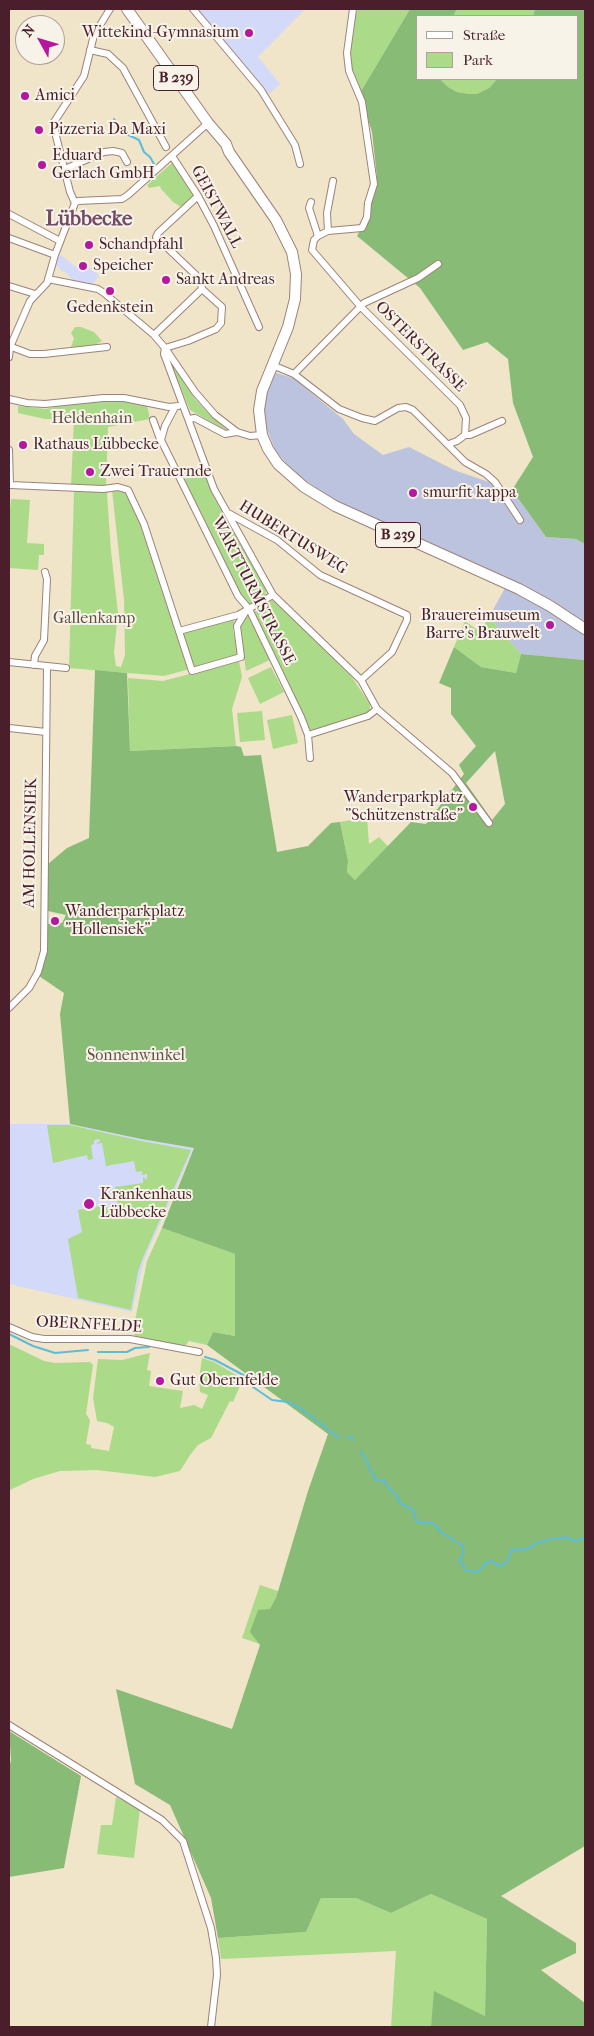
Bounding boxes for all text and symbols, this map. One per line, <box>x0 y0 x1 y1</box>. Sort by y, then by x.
north arrow <box>15 15 65 65</box>
legend <box>416 15 579 80</box>
text: N <box>19 21 39 40</box>
place label: Wittekind-Gymnasium <box>82 23 239 43</box>
text: Straße <box>463 26 505 44</box>
marker: Wittekind-Gymnasium <box>243 27 255 39</box>
text: Park <box>463 51 493 69</box>
road number: B 239 <box>154 66 198 90</box>
place label: Amici <box>35 86 75 106</box>
marker: Amici <box>19 90 31 102</box>
place label: Pizzeria Da Maxi <box>49 120 166 140</box>
marker: Pizzeria Da Maxi <box>33 124 45 136</box>
place label: Eduard Gerlach GmbH <box>52 146 155 184</box>
marker: Eduard Gerlach GmbH <box>36 159 48 171</box>
street label: GEISTWALL <box>186 162 246 252</box>
district label: Lübbecke <box>46 207 132 233</box>
place label: Schandpfahl <box>99 235 183 255</box>
marker: Schandpfahl <box>83 239 95 251</box>
place label: Speicher <box>93 256 153 276</box>
marker: Speicher <box>77 260 89 272</box>
place label: Sankt Andreas <box>176 270 275 290</box>
marker: Sankt Andreas <box>160 274 172 286</box>
marker: Gedenkstein <box>104 285 116 297</box>
place label: Gedenkstein <box>67 298 153 318</box>
street label: OSTERSTRASSE <box>371 298 469 396</box>
park label: Heldenhain <box>52 409 132 429</box>
place label: Rathaus Lübbecke <box>33 435 159 455</box>
marker: Rathaus Lübbecke <box>17 439 29 451</box>
place label: Zwei Trauernde <box>100 462 212 482</box>
marker: Zwei Trauernde <box>84 466 96 478</box>
place label: smurfit kappa <box>423 483 516 503</box>
marker: smurfit kappa <box>407 487 419 499</box>
street label: HUBERTUSWEG <box>235 497 351 579</box>
street label: WARTTURMSTRASSE <box>207 514 299 668</box>
road number: B 239 <box>376 522 420 548</box>
place label: Brauereimuseum Barre's Brauwelt <box>421 606 540 644</box>
park label: Gallenkamp <box>53 609 135 629</box>
marker: Brauereimuseum Barre's Brauwelt <box>544 619 556 631</box>
street label: AM HOLLENSIEK <box>20 778 42 908</box>
place label: Wanderparkplatz "Schützenstraße" <box>344 788 463 826</box>
marker: Wanderparkplatz "Schützenstraße" <box>467 801 479 813</box>
place label: Wanderparkplatz "Hollensiek" <box>65 902 184 940</box>
marker: Wanderparkplatz "Hollensiek" <box>49 915 61 927</box>
park label: Sonnenwinkel <box>87 1046 185 1066</box>
place label: Krankenhaus Lübbecke <box>100 1185 192 1223</box>
marker: Krankenhaus Lübbecke <box>82 1197 96 1211</box>
street label: OBERNFELDE <box>36 1313 142 1337</box>
place label: Gut Obernfelde <box>170 1371 278 1391</box>
marker: Gut Obernfelde <box>154 1375 166 1387</box>

